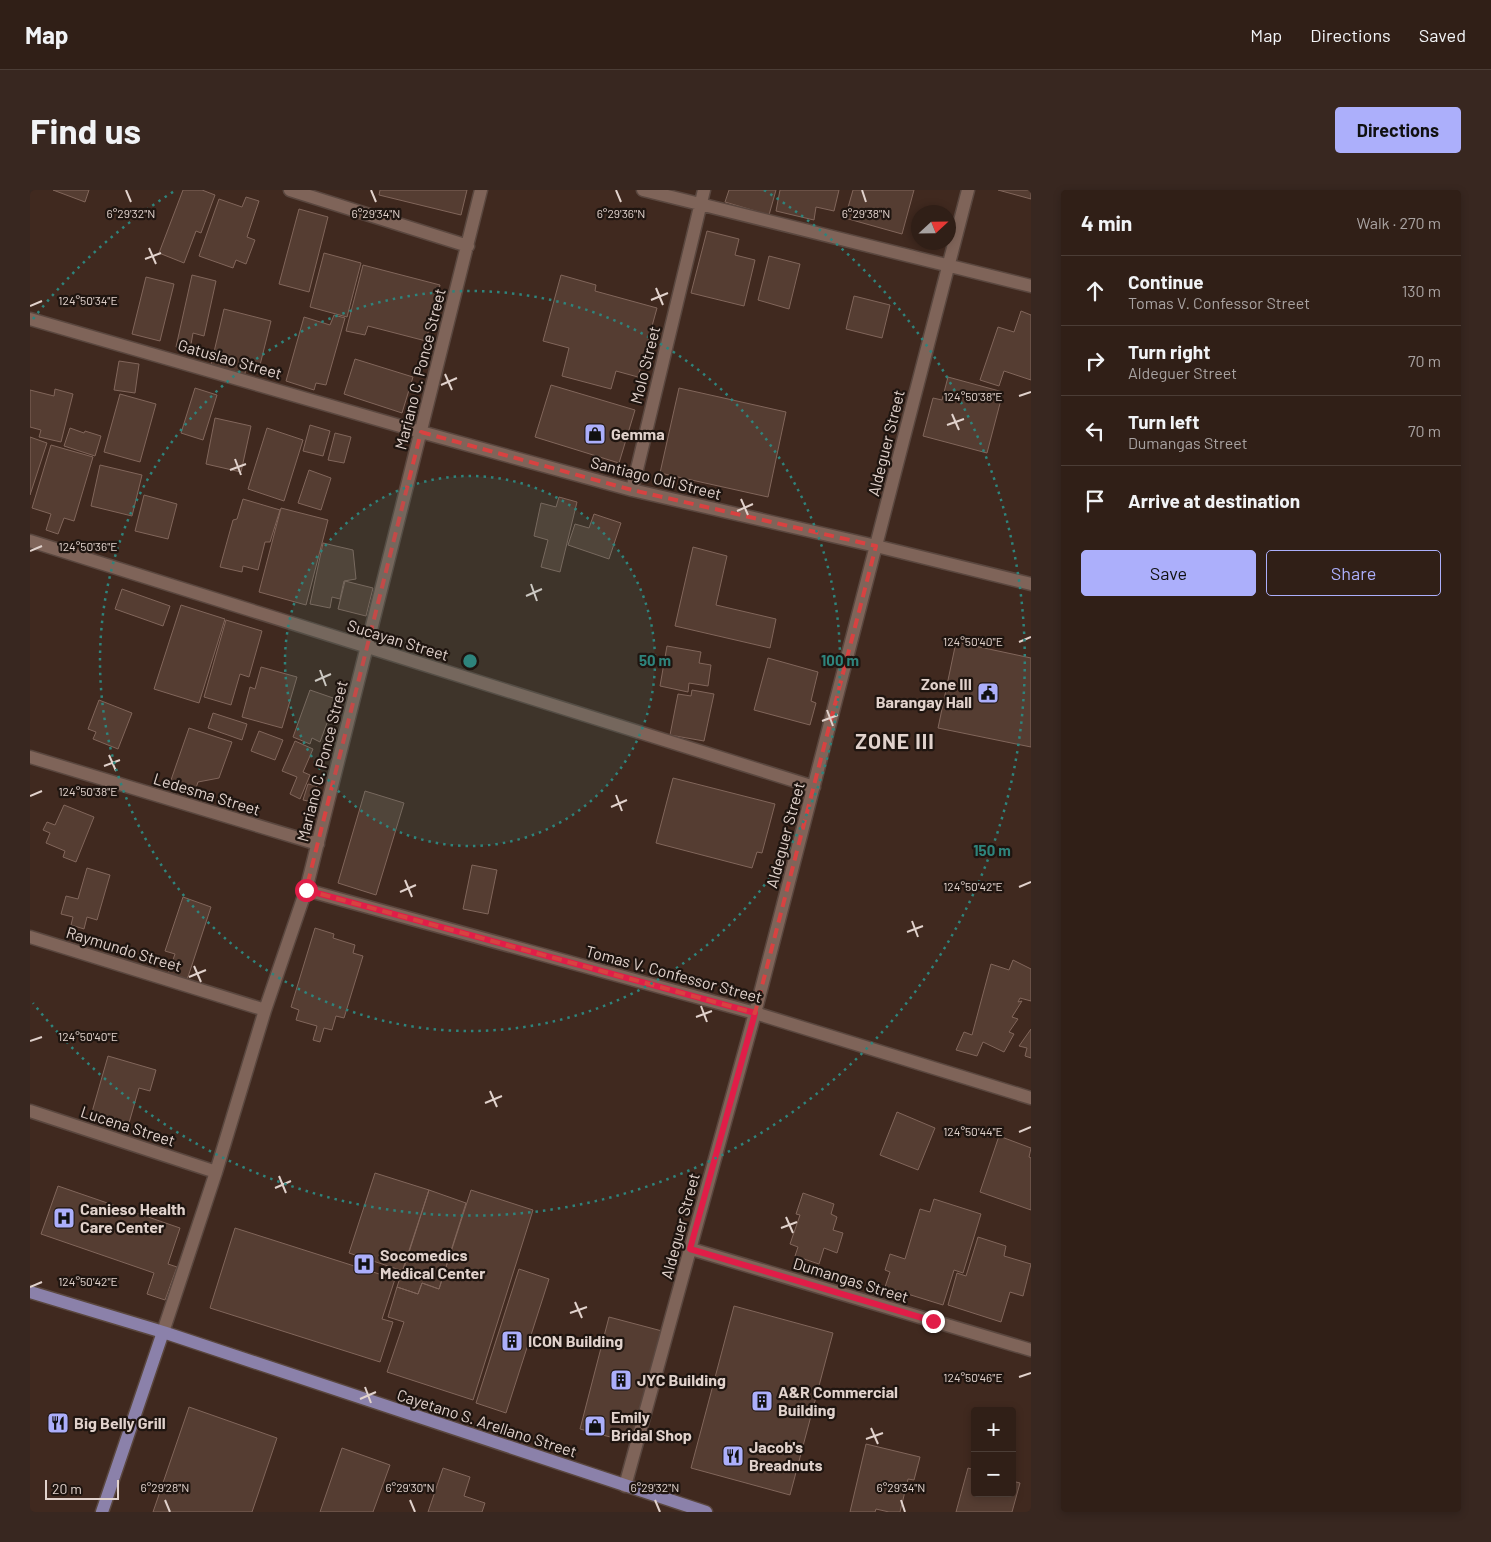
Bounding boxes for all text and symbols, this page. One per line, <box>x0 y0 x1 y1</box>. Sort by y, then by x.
text: Map <box>25 20 68 49</box>
text: Map <box>1250 24 1282 46</box>
text: Directions <box>1310 24 1391 46</box>
text: Saved <box>1419 24 1466 46</box>
button: Directions <box>1335 107 1461 153</box>
text: Find us <box>30 109 141 151</box>
north arrow <box>911 205 956 250</box>
text: 6°29'32"N <box>107 206 155 220</box>
text: 6°29'34"N <box>352 206 400 220</box>
text: 6°29'36"N <box>597 206 645 220</box>
text: 6°29'38"N <box>842 206 890 220</box>
text: 4 min <box>1081 210 1132 235</box>
text: Walk · 270 m <box>1356 213 1441 232</box>
text: Continue <box>1128 270 1204 293</box>
icon: ahead <box>1081 277 1109 305</box>
text: 130 m <box>1402 281 1441 300</box>
street label: Mariano C. Ponce Street <box>390 286 449 451</box>
text: 124°50'34"E <box>58 293 118 307</box>
text: Tomas V. Confessor Street <box>1128 293 1310 312</box>
street label: Molo Street <box>626 324 663 406</box>
street label: Gatuslao Street <box>176 335 284 382</box>
text: Turn right <box>1128 340 1210 363</box>
icon: right <box>1081 347 1109 375</box>
text: 70 m <box>1408 351 1441 370</box>
text: Aldeguer Street <box>1128 363 1237 382</box>
street label: Aldeguer Street <box>863 388 908 498</box>
text: 124°50'38"E <box>943 389 1003 403</box>
text: Turn left <box>1128 410 1199 433</box>
icon: left <box>1081 417 1109 445</box>
text: 70 m <box>1408 421 1441 440</box>
shop icon: Gemma <box>583 422 607 446</box>
place label: Gemma <box>611 424 665 443</box>
text: Dumangas Street <box>1128 433 1248 452</box>
street label: Santiago Odi Street <box>589 452 724 503</box>
icon: arrive <box>1081 487 1109 515</box>
text: Arrive at destination <box>1128 489 1300 512</box>
text: 124°50'36"E <box>58 539 118 553</box>
button: Save <box>1081 550 1256 596</box>
button: Share <box>1266 550 1441 596</box>
street label: Sucayan Street <box>345 615 451 664</box>
text: 124°50'40"E <box>943 634 1003 648</box>
text: 50 m <box>639 651 671 669</box>
text: 100 m <box>821 651 859 669</box>
centre of rings <box>461 652 479 670</box>
place label: Zone III Barangay Hall <box>876 674 972 711</box>
street label: Mariano C. Ponce Street <box>292 678 351 843</box>
public building icon: Zone III Barangay Hall <box>976 681 1000 705</box>
district label: ZONE III <box>855 728 935 753</box>
street label: Ledesma Street <box>151 768 263 819</box>
street label: Aldeguer Street <box>761 780 808 890</box>
text: 124°50'38"E <box>58 784 118 798</box>
text: 150 m <box>973 841 1011 859</box>
route start <box>295 879 318 902</box>
text: 124°50'42"E <box>943 879 1003 893</box>
street label: Raymundo Street <box>64 922 184 975</box>
street label: Tomas V. Confessor Street <box>584 941 765 1006</box>
text: 124°50'40"E <box>58 1029 118 1043</box>
street label: Lucena Street <box>79 1101 178 1150</box>
text: 124°50'44"E <box>943 1124 1003 1138</box>
street label: Aldeguer Street <box>656 1171 703 1281</box>
place label: Canieso Health Care Center <box>80 1199 186 1236</box>
hospital icon: Canieso Health Care Center <box>52 1206 76 1230</box>
place label: Socomedics Medical Center <box>380 1245 486 1282</box>
hospital icon: Socomedics Medical Center <box>352 1252 376 1276</box>
street label: Dumangas Street <box>791 1253 911 1306</box>
text: 124°50'42"E <box>58 1274 118 1288</box>
route end <box>922 1310 945 1333</box>
building icon: ICON Building <box>500 1329 524 1353</box>
place label: ICON Building <box>528 1331 623 1350</box>
building icon: JYC Building <box>609 1368 633 1392</box>
place label: JYC Building <box>637 1370 726 1389</box>
text: 124°50'46"E <box>943 1370 1003 1384</box>
place label: A&R Commercial Building <box>778 1382 898 1419</box>
street label: Cayetano S. Arellano Street <box>395 1384 580 1461</box>
building icon: A&R Commercial Building <box>750 1389 774 1413</box>
place label: Emily Bridal Shop <box>611 1407 692 1444</box>
map controls <box>971 1407 1016 1497</box>
button: + <box>971 1407 1016 1452</box>
restaurant icon: Big Belly Grill <box>46 1411 70 1435</box>
place label: Big Belly Grill <box>74 1413 166 1432</box>
shop icon: Emily Bridal Shop <box>583 1414 607 1438</box>
place label: Jacob's Breadnuts <box>749 1437 823 1474</box>
restaurant icon: Jacob's Breadnuts <box>721 1444 745 1468</box>
button: − <box>971 1452 1016 1497</box>
scale bar <box>45 1477 119 1500</box>
text: 20 m <box>52 1480 82 1497</box>
text: 6°29'28"N <box>141 1480 189 1494</box>
text: 6°29'30"N <box>385 1480 435 1494</box>
text: 6°29'32"N <box>631 1480 679 1494</box>
text: 6°29'34"N <box>877 1480 925 1494</box>

